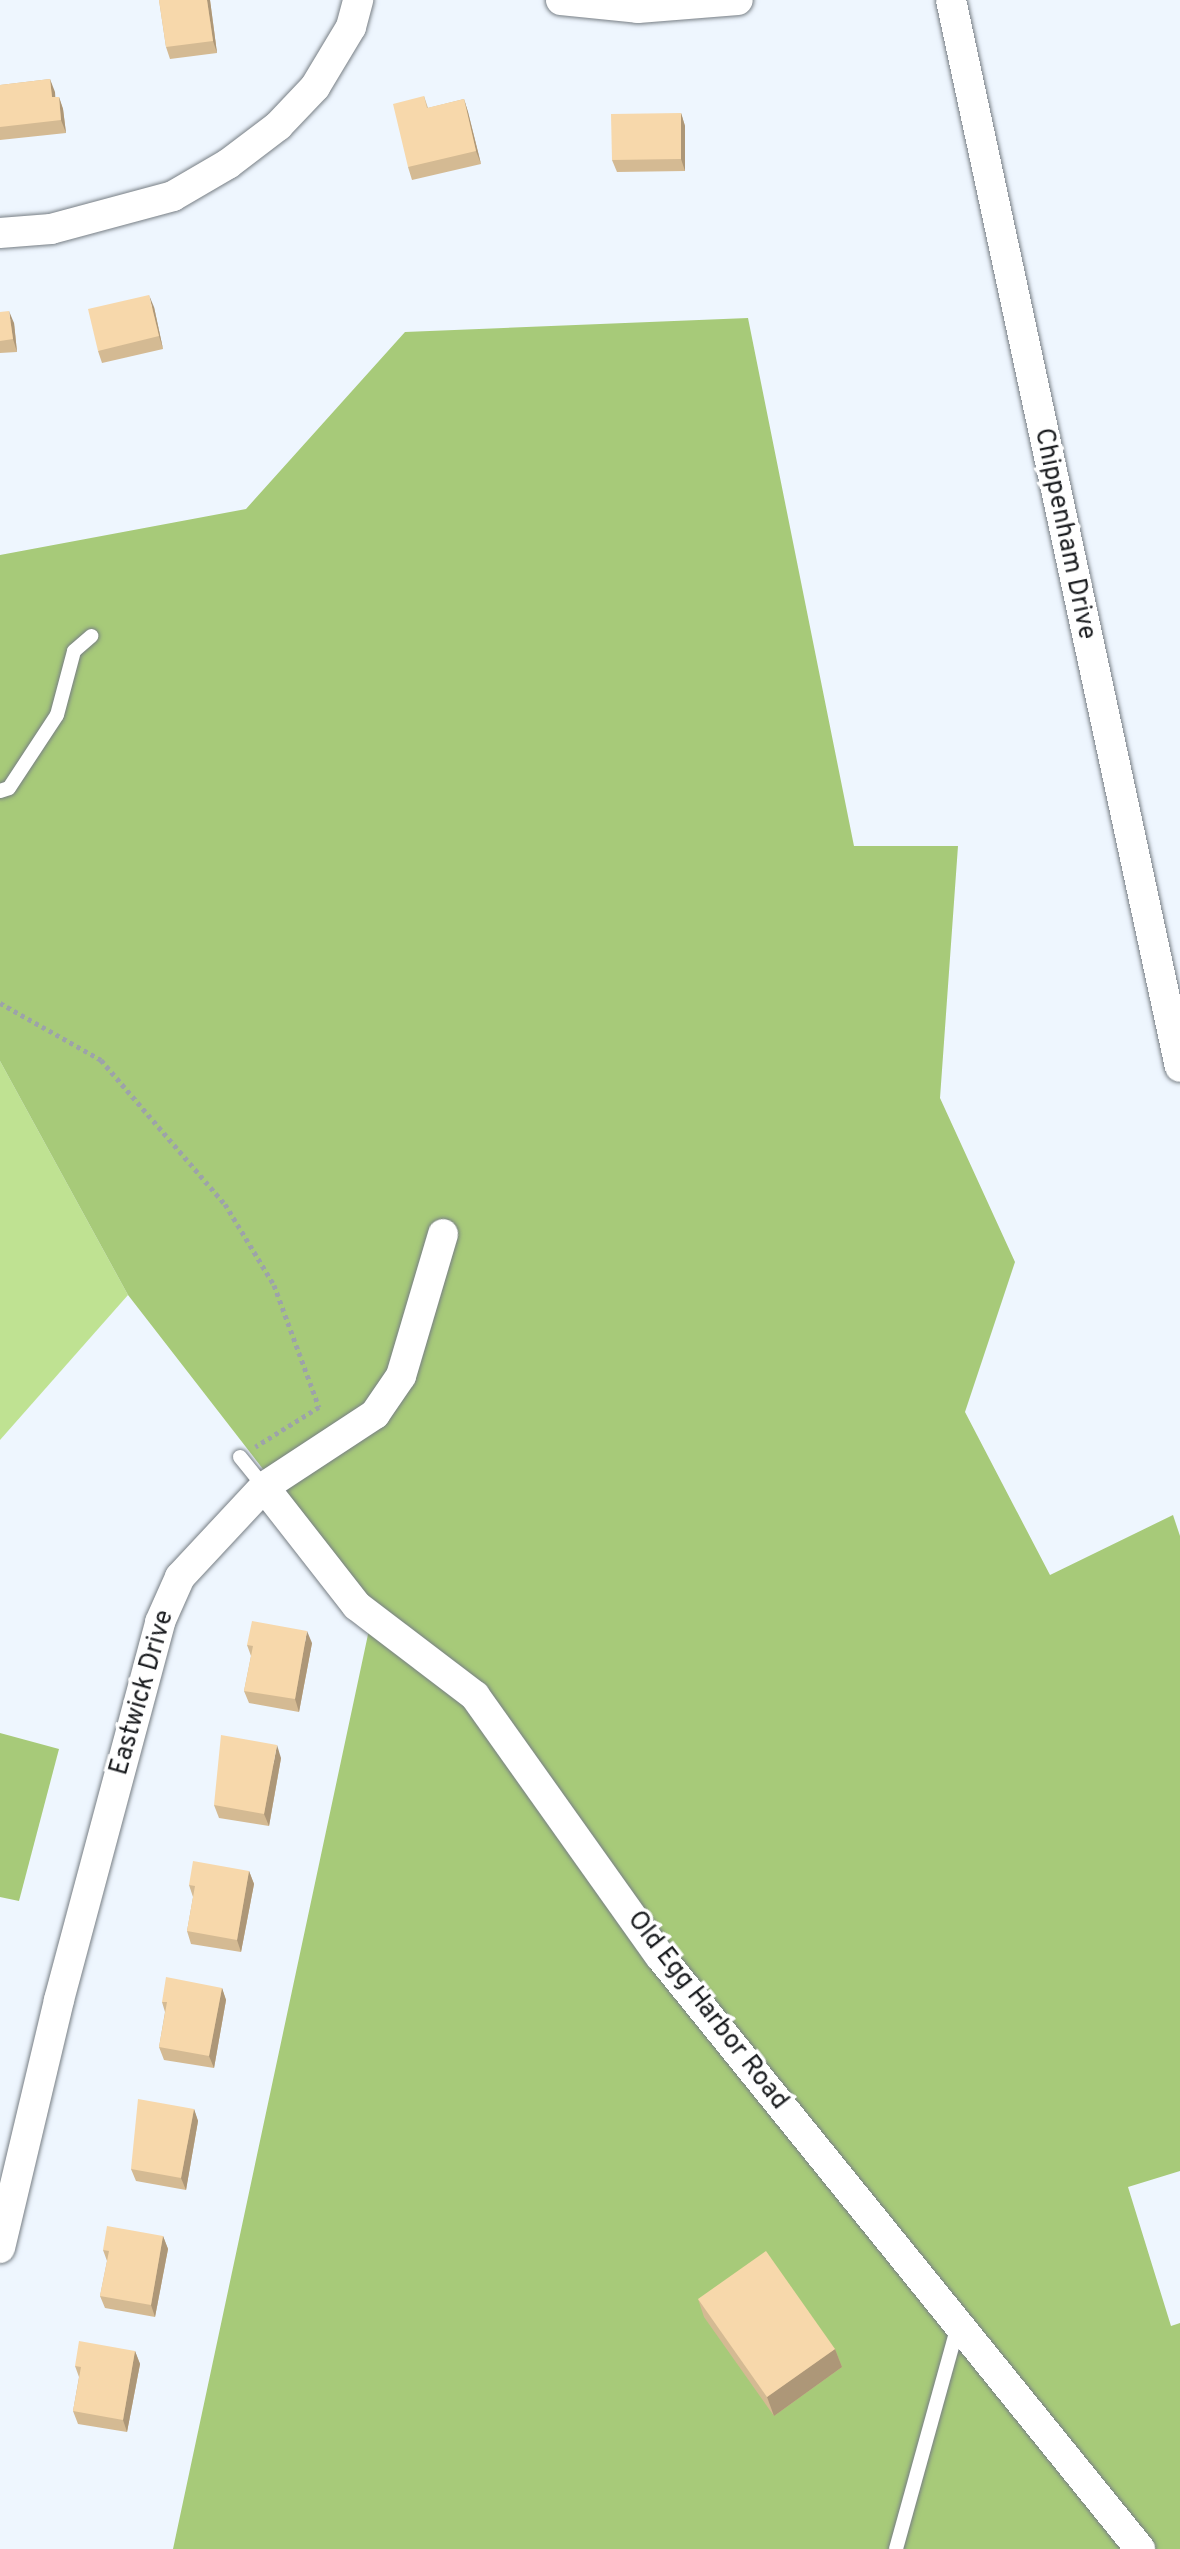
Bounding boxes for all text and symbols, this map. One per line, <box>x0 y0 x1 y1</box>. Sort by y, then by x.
street label: Chippenham Drive <box>1026 426 1102 642</box>
street label: Eastwick Drive <box>105 1607 181 1779</box>
street label: Old Egg Harbor Road <box>620 1905 794 2117</box>

